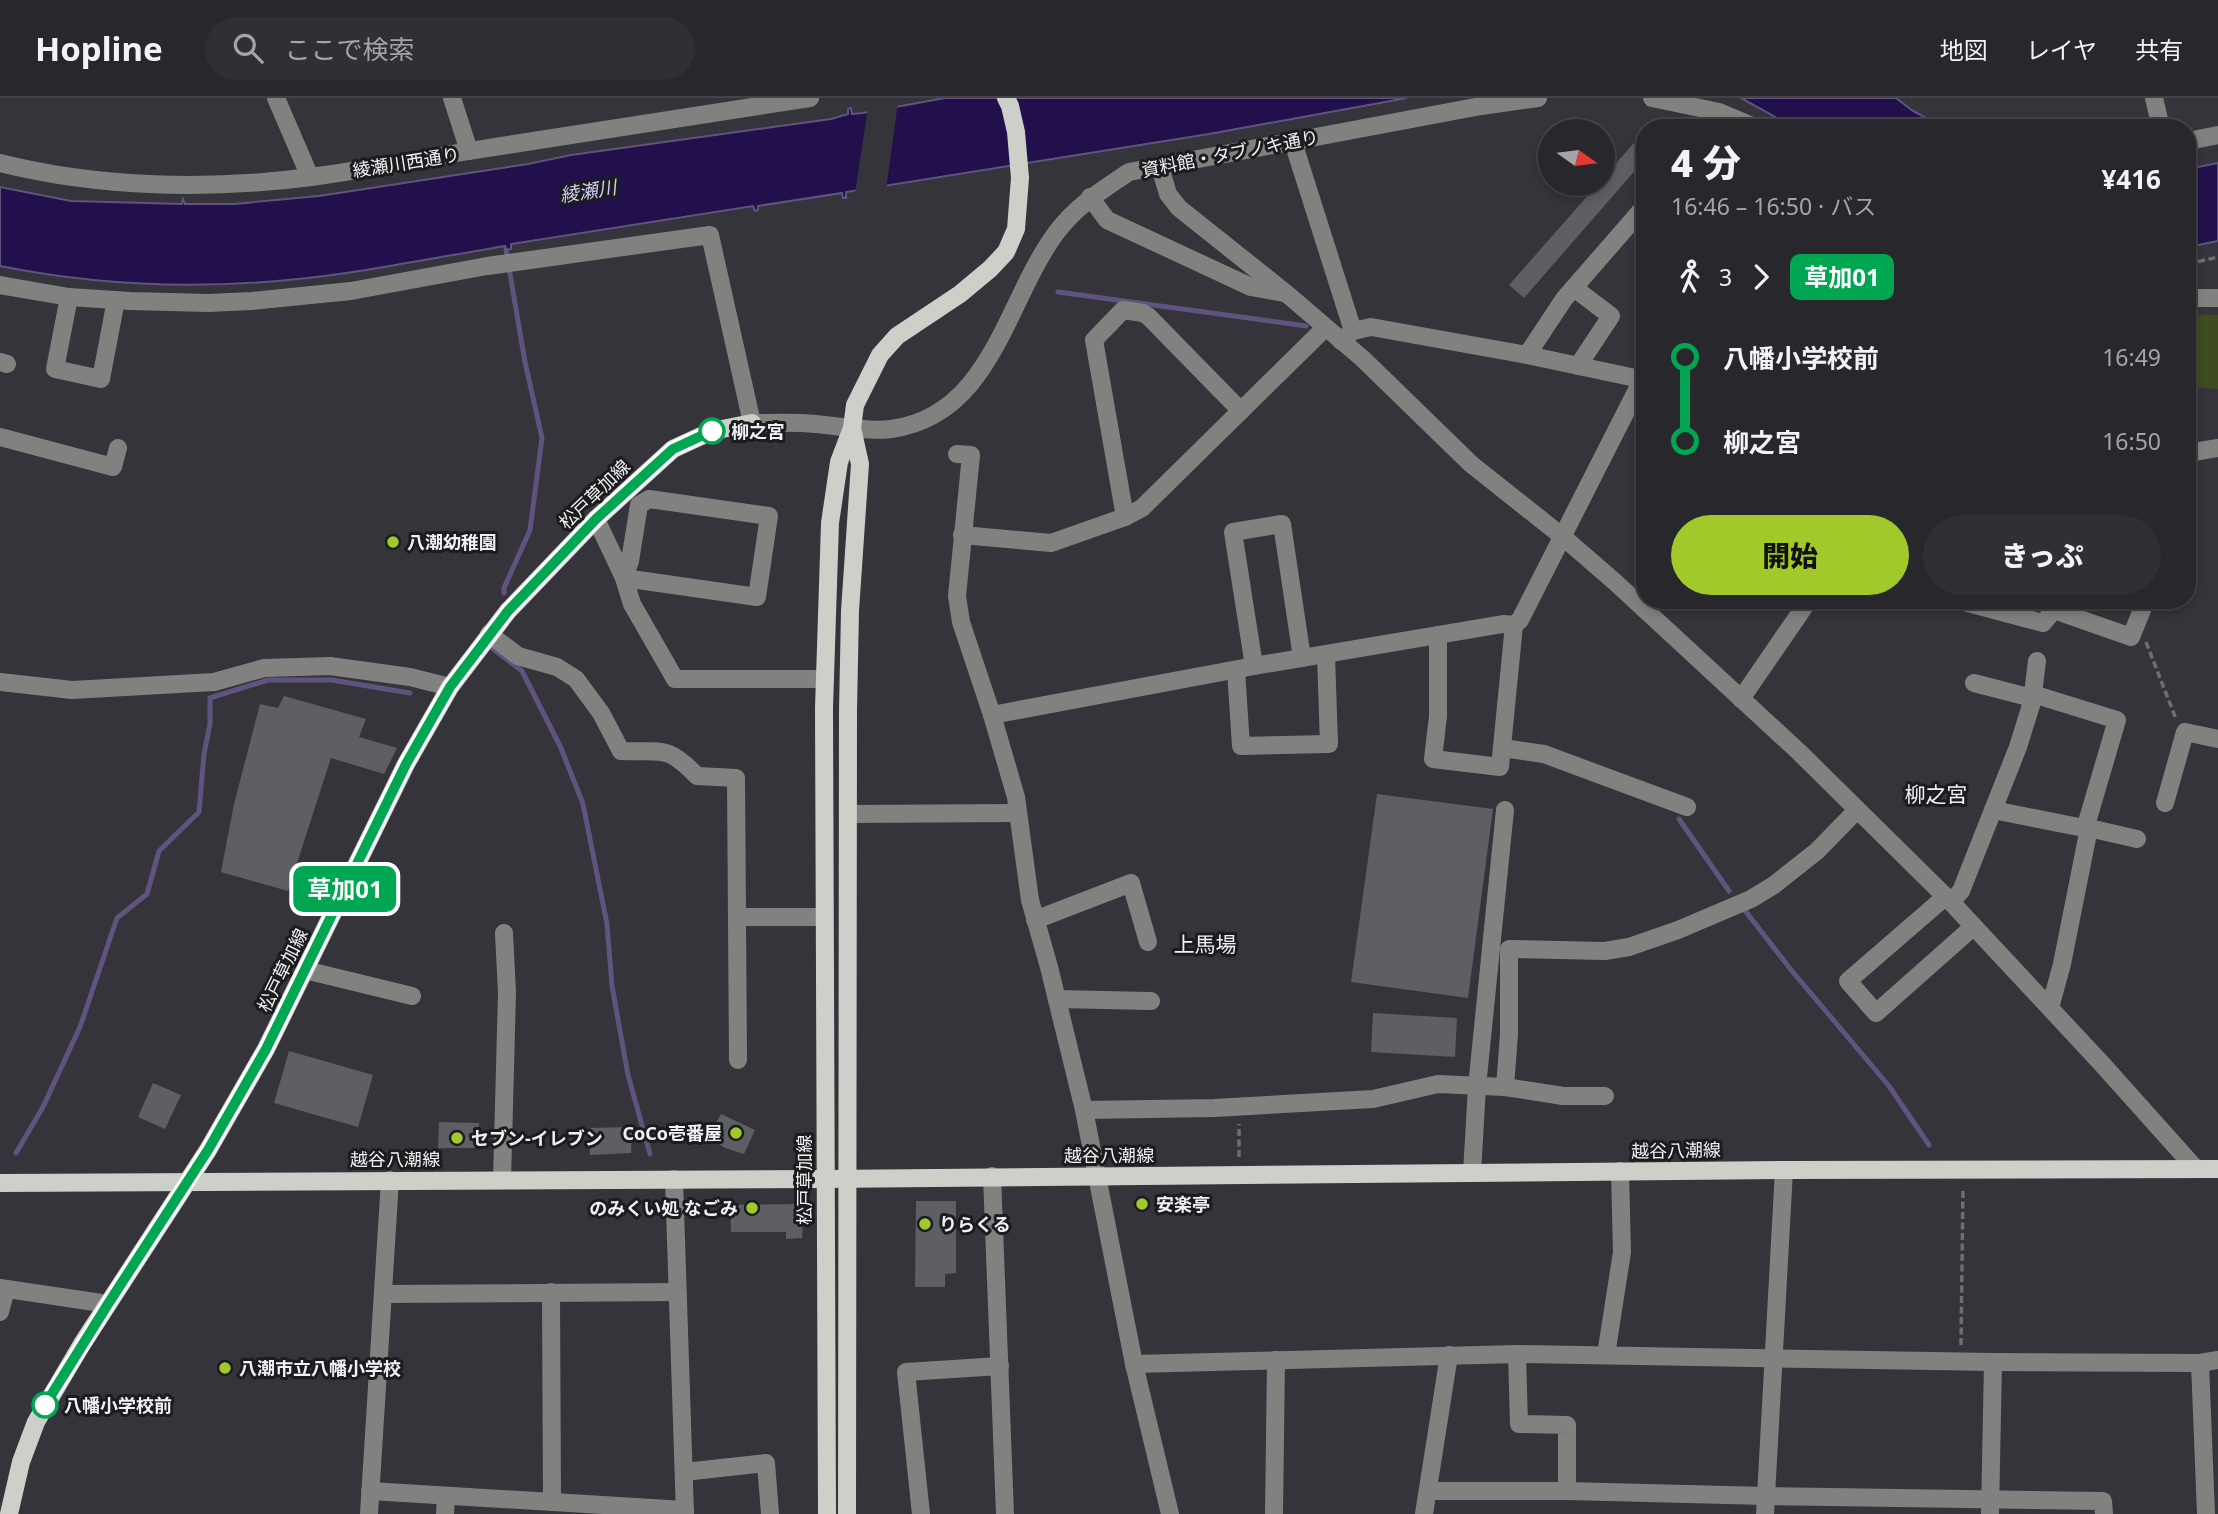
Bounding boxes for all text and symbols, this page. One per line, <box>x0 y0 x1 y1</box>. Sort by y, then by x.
search box <box>205 17 695 80</box>
text: Hopline <box>35 26 163 71</box>
icon: search <box>229 29 267 67</box>
text: ここで検索 <box>285 31 415 67</box>
text: 地図 <box>1940 33 1988 66</box>
text: レイヤ <box>2026 33 2097 66</box>
text: 共有 <box>2135 33 2183 66</box>
north arrow <box>1538 119 1615 196</box>
map controls <box>1538 119 1615 196</box>
street label: 資料館・タブノキ通り <box>1139 124 1321 182</box>
text: 4 分 <box>1671 136 1741 188</box>
street label: 綾瀬川西通り <box>351 142 461 182</box>
text: ¥416 <box>2102 161 2161 197</box>
water label: 綾瀬川 <box>558 173 620 208</box>
text: 16:46 – 16:50 · バス <box>1671 190 1876 222</box>
icon: walk <box>1671 258 1709 296</box>
icon: forward <box>1742 258 1780 296</box>
text: 草加01 <box>1804 260 1880 293</box>
text: 3 <box>1719 261 1732 293</box>
text: 八幡小学校前 <box>1723 340 1879 376</box>
text: 16:49 <box>2102 341 2161 373</box>
marker: 柳之宮 <box>699 418 725 444</box>
place label: 柳之宮 <box>731 419 785 443</box>
text: 柳之宮 <box>1723 424 1801 460</box>
text: 16:50 <box>2102 425 2161 457</box>
street label: 松戸草加線 <box>553 454 635 534</box>
button: 開始 <box>1671 515 1909 595</box>
button: きっぷ <box>1923 515 2161 595</box>
place label: 八潮幼稚園 <box>407 530 497 554</box>
marker: 八潮幼稚園 <box>385 534 401 550</box>
district label: 柳之宮 <box>1905 780 1968 808</box>
line badge: 草加01 <box>296 866 394 912</box>
text: 草加01 <box>307 872 383 905</box>
street label: 松戸草加線 <box>251 924 313 1016</box>
district label: 上馬場 <box>1174 930 1237 958</box>
place label: CoCo壱番屋 <box>622 1121 722 1145</box>
marker: CoCo壱番屋 <box>728 1125 744 1141</box>
place label: セブン-イレブン <box>471 1126 603 1150</box>
marker: セブン-イレブン <box>449 1130 465 1146</box>
street label: 松戸草加線 <box>792 1135 816 1225</box>
street label: 越谷八潮線 <box>1631 1137 1721 1163</box>
street label: 越谷八潮線 <box>1064 1143 1154 1167</box>
street label: 越谷八潮線 <box>350 1147 440 1171</box>
place label: 安楽亭 <box>1156 1192 1210 1216</box>
place label: のみくい処 なごみ <box>589 1196 738 1220</box>
marker: 安楽亭 <box>1134 1196 1150 1212</box>
marker: のみくい処 なごみ <box>744 1200 760 1216</box>
place label: りらくる <box>939 1212 1011 1236</box>
marker: りらくる <box>917 1216 933 1232</box>
place label: 八潮市立八幡小学校 <box>239 1356 401 1380</box>
marker: 八潮市立八幡小学校 <box>217 1360 233 1376</box>
marker: 八幡小学校前 <box>32 1392 58 1418</box>
place label: 八幡小学校前 <box>64 1393 172 1417</box>

